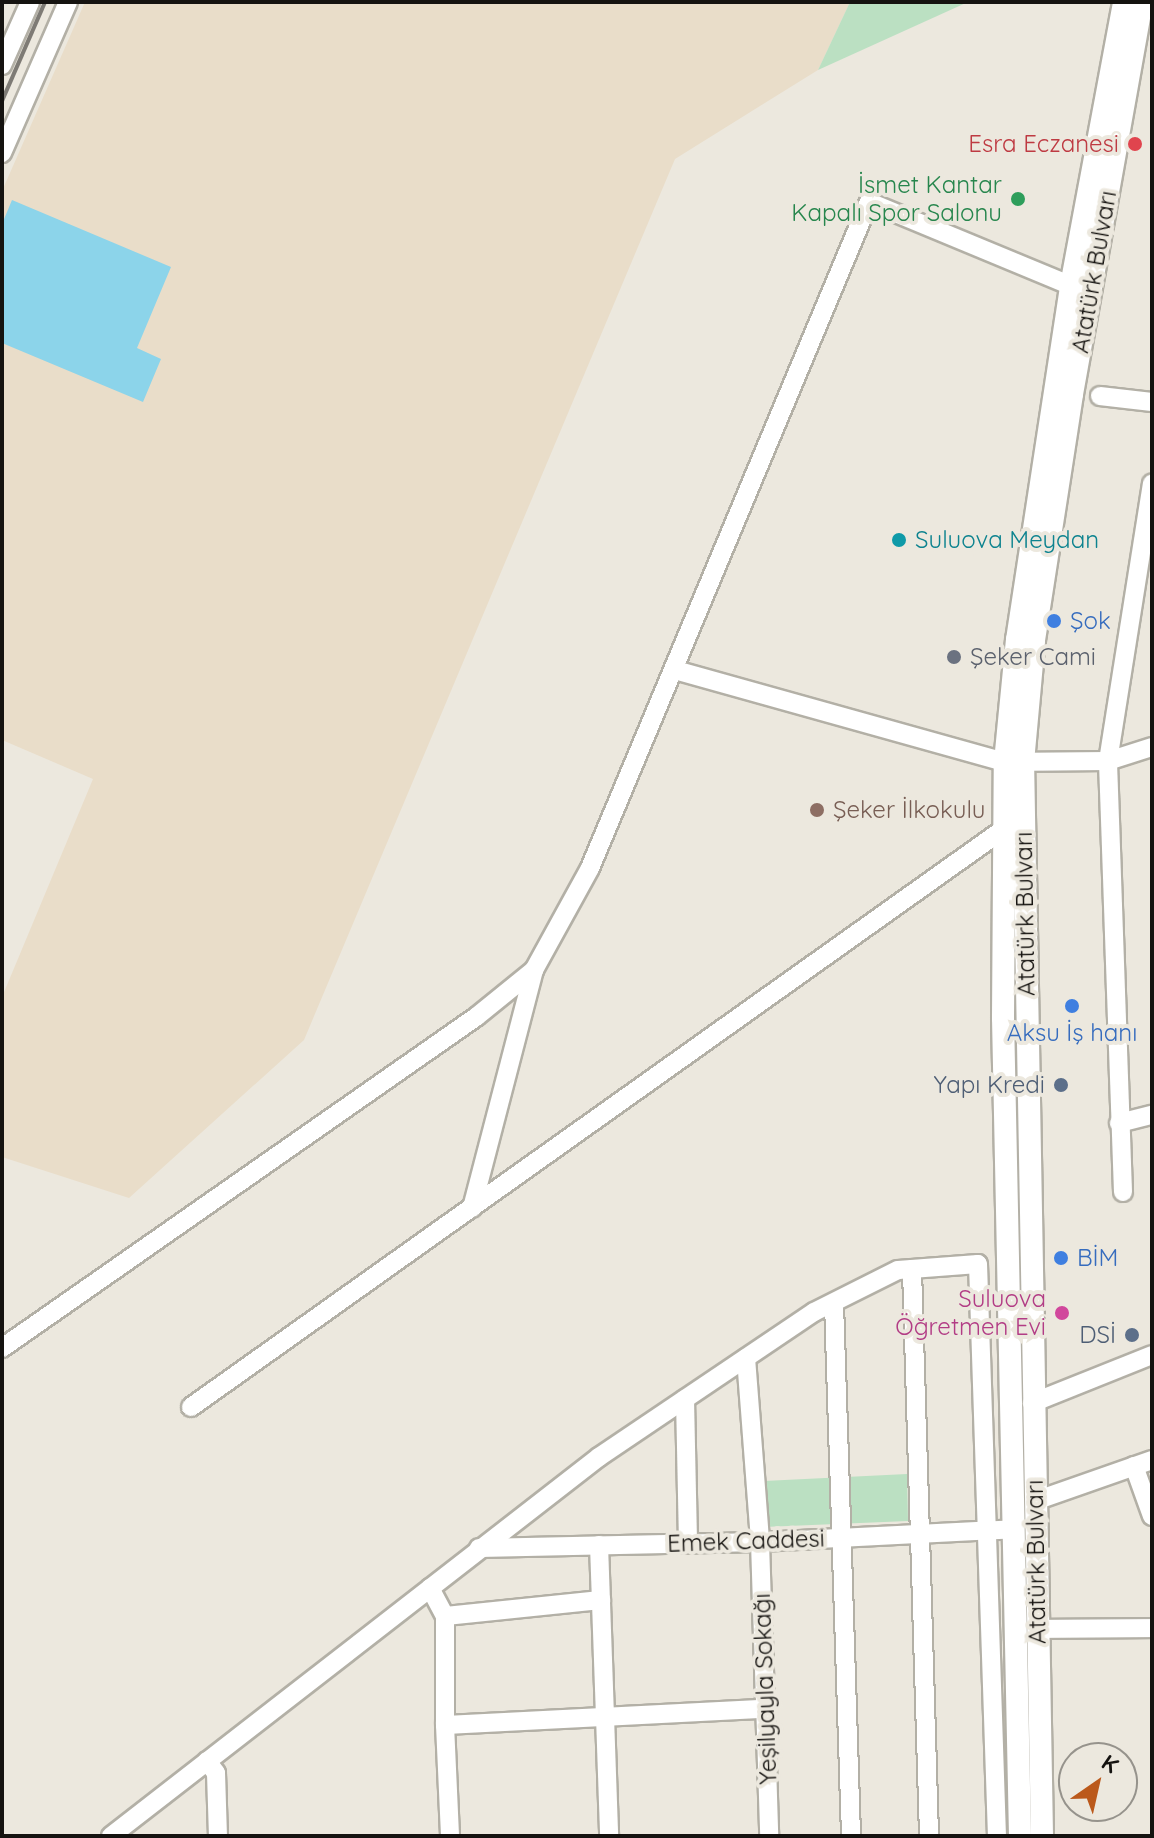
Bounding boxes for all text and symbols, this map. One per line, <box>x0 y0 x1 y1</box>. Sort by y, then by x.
place label: Esra Eczanesi <box>968 130 1119 158</box>
marker: Esra Eczanesi <box>1126 135 1144 153</box>
place label: İsmet Kantar Kapalı Spor Salonu <box>791 171 1002 227</box>
street label: Atatürk Bulvarı <box>1066 189 1122 355</box>
marker: İsmet Kantar Kapalı Spor Salonu <box>1009 190 1027 208</box>
place label: Suluova Meydan <box>915 526 1099 554</box>
marker: Suluova Meydan <box>890 531 908 549</box>
place label: Şok <box>1070 607 1111 635</box>
marker: Şok <box>1045 612 1063 630</box>
place label: Şeker Cami <box>970 643 1096 671</box>
marker: Şeker Cami <box>945 648 963 666</box>
place label: Şeker İlkokulu <box>833 796 985 824</box>
marker: Şeker İlkokulu <box>808 801 826 819</box>
street label: Atatürk Bulvarı <box>1009 832 1041 996</box>
marker: Aksu İş hanı <box>1063 997 1081 1015</box>
place label: Aksu İş hanı <box>1007 1019 1137 1047</box>
place label: Yapı Kredi <box>934 1071 1045 1099</box>
marker: Yapı Kredi <box>1052 1076 1070 1094</box>
place label: BİM <box>1077 1244 1118 1272</box>
marker: BİM <box>1052 1249 1070 1267</box>
place label: Suluova Öğretmen Evi <box>895 1285 1046 1341</box>
marker: Suluova Öğretmen Evi <box>1053 1304 1071 1322</box>
place label: DSİ <box>1079 1321 1116 1349</box>
marker: DSİ <box>1123 1326 1141 1344</box>
street label: Atatürk Bulvarı <box>1020 1480 1052 1644</box>
street label: Emek Caddesi <box>667 1524 825 1558</box>
street label: Yeşilyayla Sokağı <box>747 1593 783 1785</box>
north arrow <box>1058 1742 1138 1822</box>
text: K <box>1096 1748 1124 1779</box>

